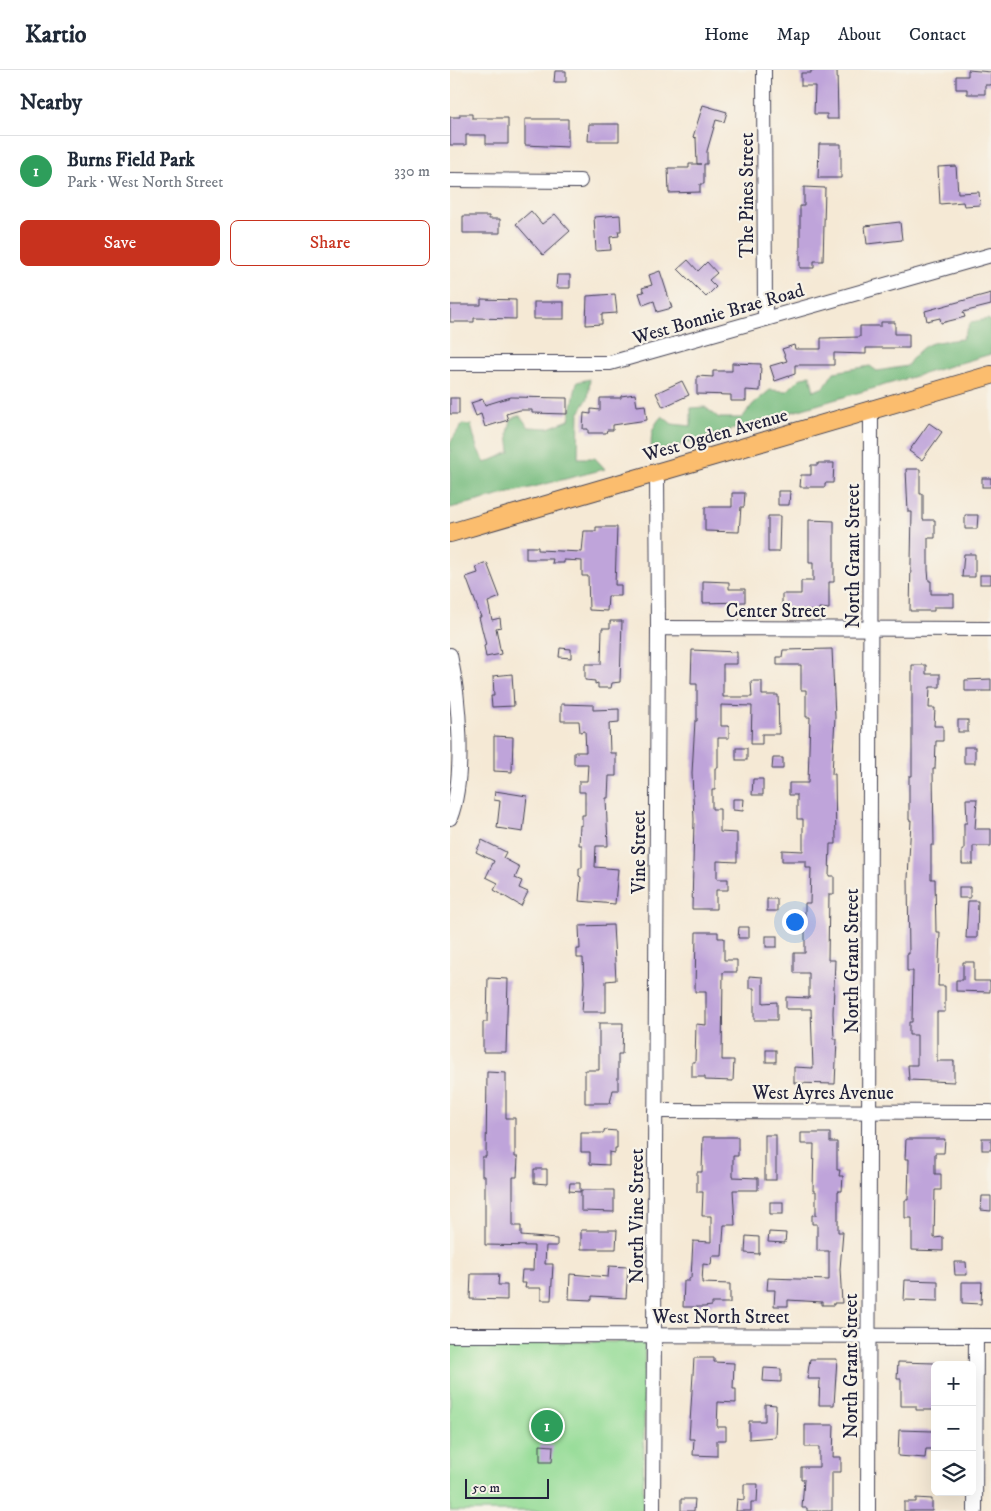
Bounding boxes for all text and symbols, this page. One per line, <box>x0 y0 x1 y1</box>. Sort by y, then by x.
text: Kartio <box>25 20 87 50</box>
text: Home <box>704 24 749 46</box>
text: Map <box>777 24 810 46</box>
text: About <box>838 24 881 46</box>
text: Contact <box>909 24 966 46</box>
text: Nearby <box>20 90 82 116</box>
street label: The Pines Street <box>736 132 759 258</box>
text: Burns Field Park <box>67 149 195 172</box>
text: 1 <box>33 161 39 181</box>
text: 330 m <box>394 161 430 181</box>
text: Park · West North Street <box>67 172 223 192</box>
button: Save <box>20 220 220 266</box>
button: Share <box>230 220 430 266</box>
street label: West Bonnie Brae Road <box>629 279 807 350</box>
street label: West Ogden Avenue <box>639 404 791 467</box>
street label: North Grant Street <box>842 484 865 628</box>
street label: Center Street <box>726 600 826 623</box>
street label: Vine Street <box>628 810 651 895</box>
street label: North Grant Street <box>841 889 864 1033</box>
your location <box>782 909 808 935</box>
street label: West Ayres Avenue <box>751 1082 894 1105</box>
street label: North Vine Street <box>626 1148 649 1284</box>
street label: North Grant Street <box>840 1294 863 1438</box>
street label: West North Street <box>651 1306 790 1329</box>
map controls <box>931 1361 976 1496</box>
button: + <box>931 1361 976 1406</box>
button: − <box>931 1406 976 1451</box>
pin: 1 <box>531 1407 563 1445</box>
button: layers <box>931 1451 976 1496</box>
scale bar <box>465 1476 549 1499</box>
text: 50 m <box>472 1479 500 1497</box>

